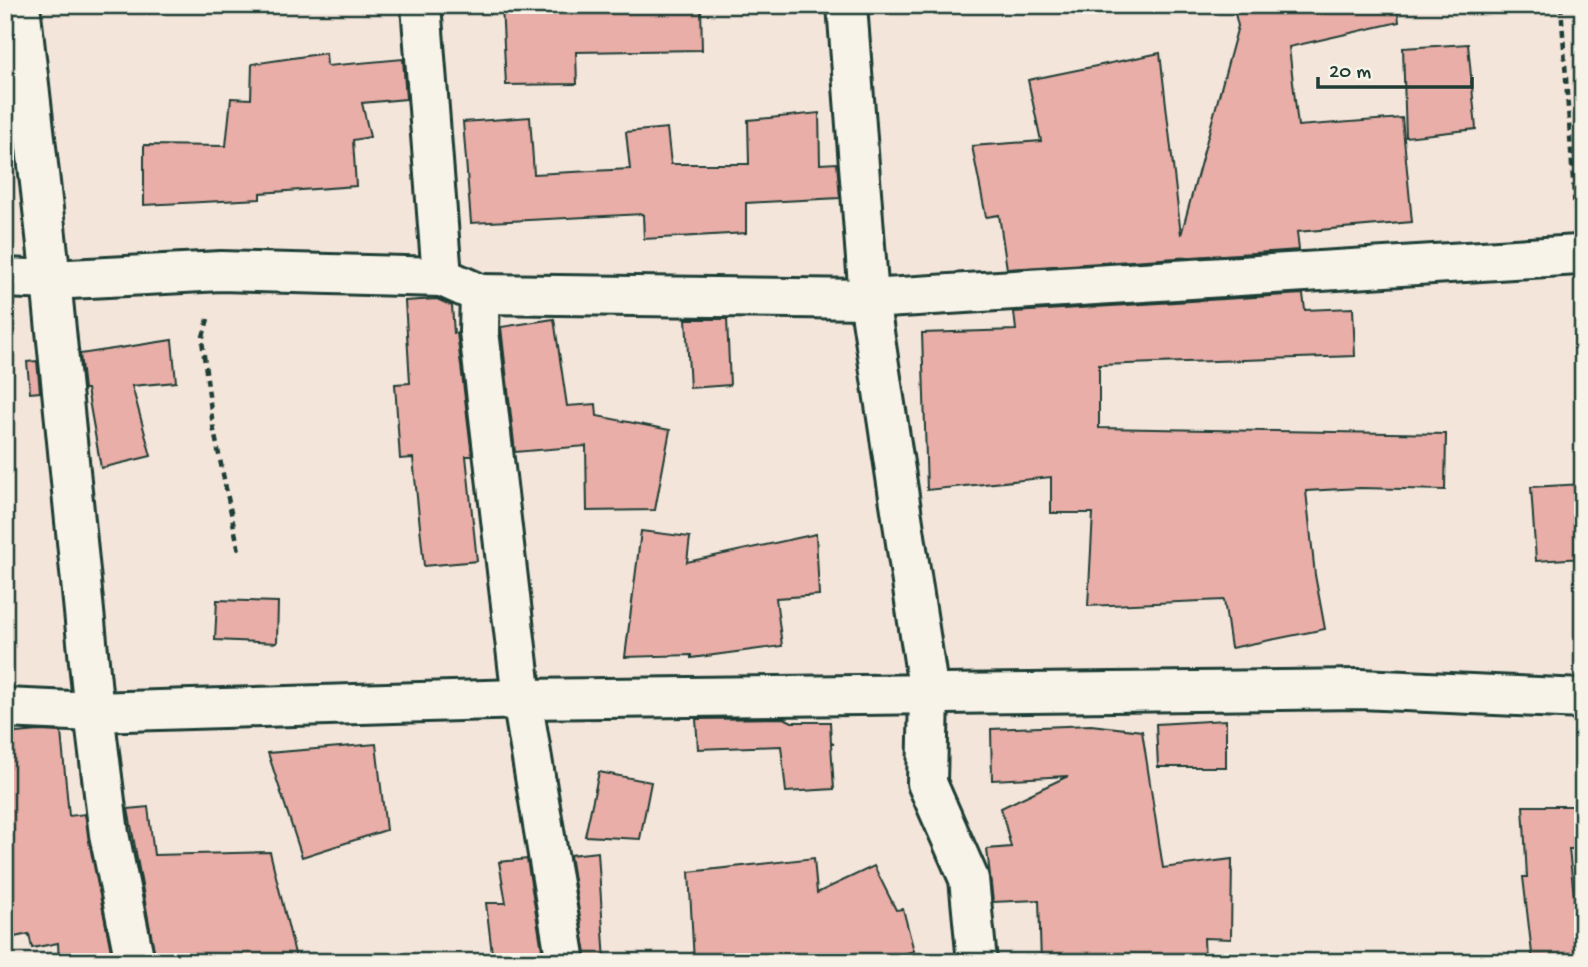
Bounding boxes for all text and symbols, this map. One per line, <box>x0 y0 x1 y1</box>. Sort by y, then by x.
scale bar <box>1318 46 1472 90</box>
text: 20 m <box>1329 61 1371 86</box>

